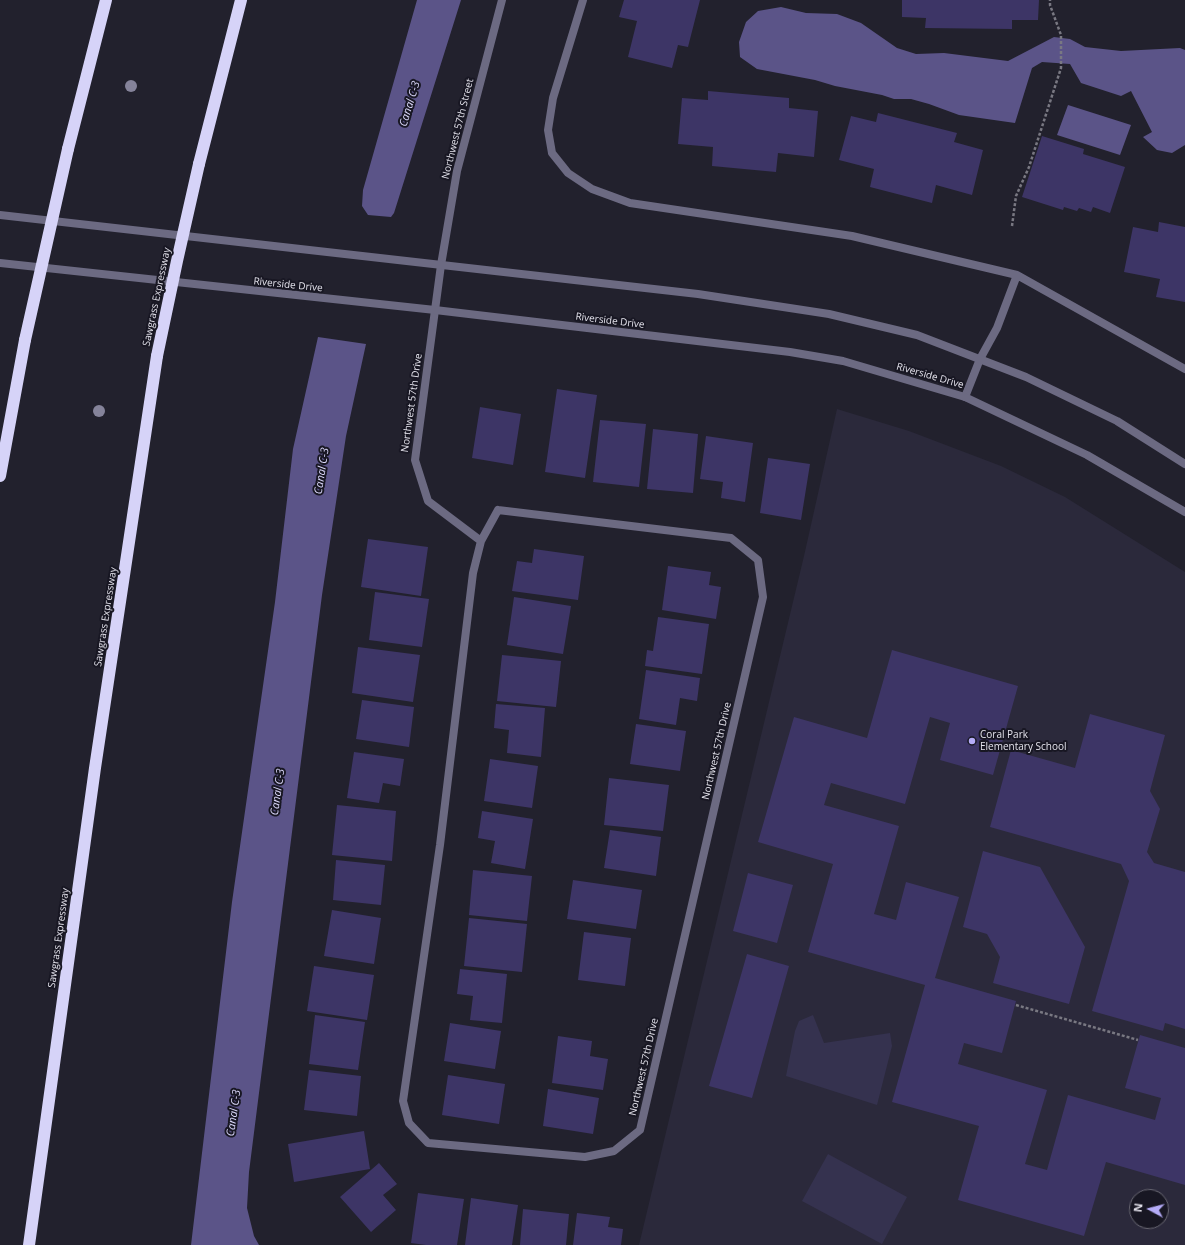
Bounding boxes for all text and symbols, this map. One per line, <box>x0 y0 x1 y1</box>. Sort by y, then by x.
street label: Northwest 57th Street <box>440 77 476 181</box>
water label: Canal C-3 <box>397 80 423 128</box>
street label: Sawgrass Expressway <box>141 247 173 347</box>
street label: Riverside Drive <box>253 275 323 295</box>
street label: Riverside Drive <box>575 311 645 331</box>
street label: Northwest 57th Drive <box>399 353 425 453</box>
street label: Riverside Drive <box>895 361 965 391</box>
water label: Canal C-3 <box>312 447 332 495</box>
street label: Sawgrass Expressway <box>92 566 120 668</box>
street label: Northwest 57th Drive <box>700 701 734 801</box>
place label: Coral Park Elementary School <box>980 729 1066 752</box>
marker: Coral Park Elementary School <box>967 736 977 746</box>
water label: Canal C-3 <box>268 768 288 816</box>
street label: Sawgrass Expressway <box>46 887 72 989</box>
street label: Northwest 57th Drive <box>627 1017 661 1117</box>
water label: Canal C-3 <box>224 1089 244 1137</box>
north arrow <box>1129 1189 1169 1229</box>
text: N <box>1130 1202 1146 1213</box>

